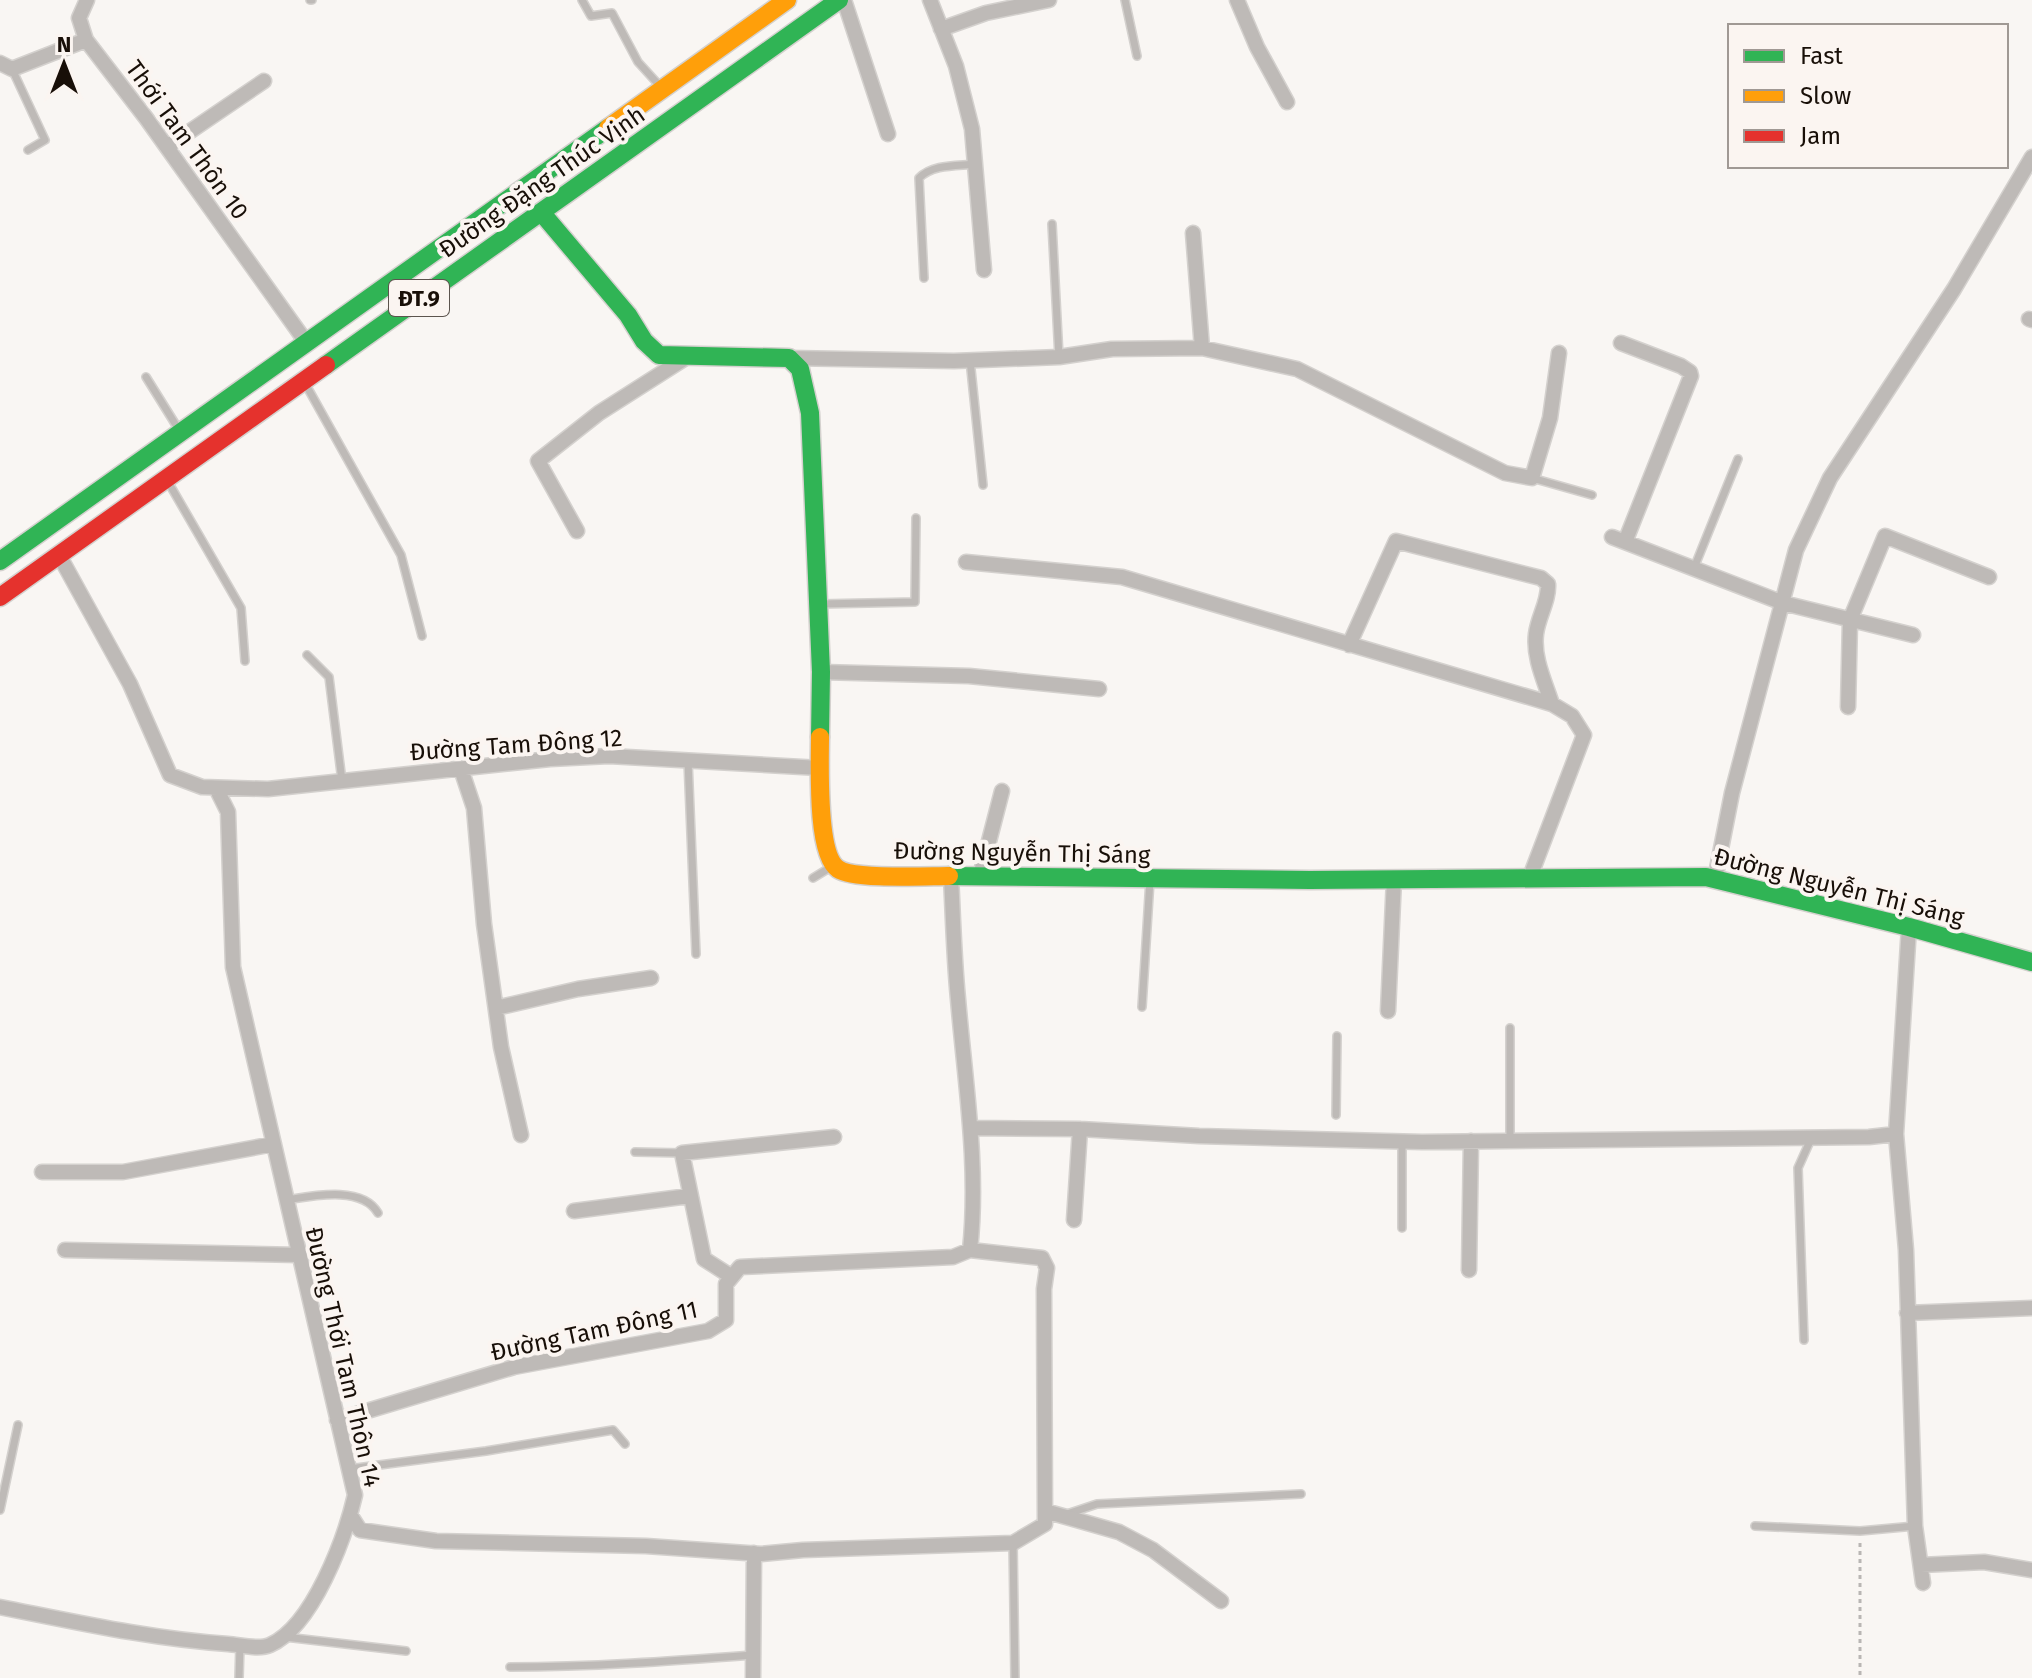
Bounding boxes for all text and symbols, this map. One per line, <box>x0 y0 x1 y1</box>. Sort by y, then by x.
north arrow <box>24 24 104 104</box>
legend <box>1728 24 2008 168</box>
text: N <box>57 31 71 58</box>
text: Fast <box>1800 42 1843 70</box>
street label: Thới Tam Thôn 10 <box>120 55 254 225</box>
text: Slow <box>1800 82 1851 110</box>
street label: Đường Đặng Thúc Vịnh <box>434 100 650 264</box>
text: Jam <box>1800 122 1841 150</box>
road number: ĐT.9 <box>389 280 449 316</box>
street label: Đường Tam Đông 12 <box>409 724 623 766</box>
street label: Đường Nguyễn Thị Sáng <box>893 837 1151 869</box>
street label: Đường Nguyễn Thị Sáng <box>1711 842 1968 932</box>
street label: Đường Thới Tam Thôn 14 <box>299 1224 387 1490</box>
street label: Đường Tam Đông 11 <box>488 1295 700 1367</box>

